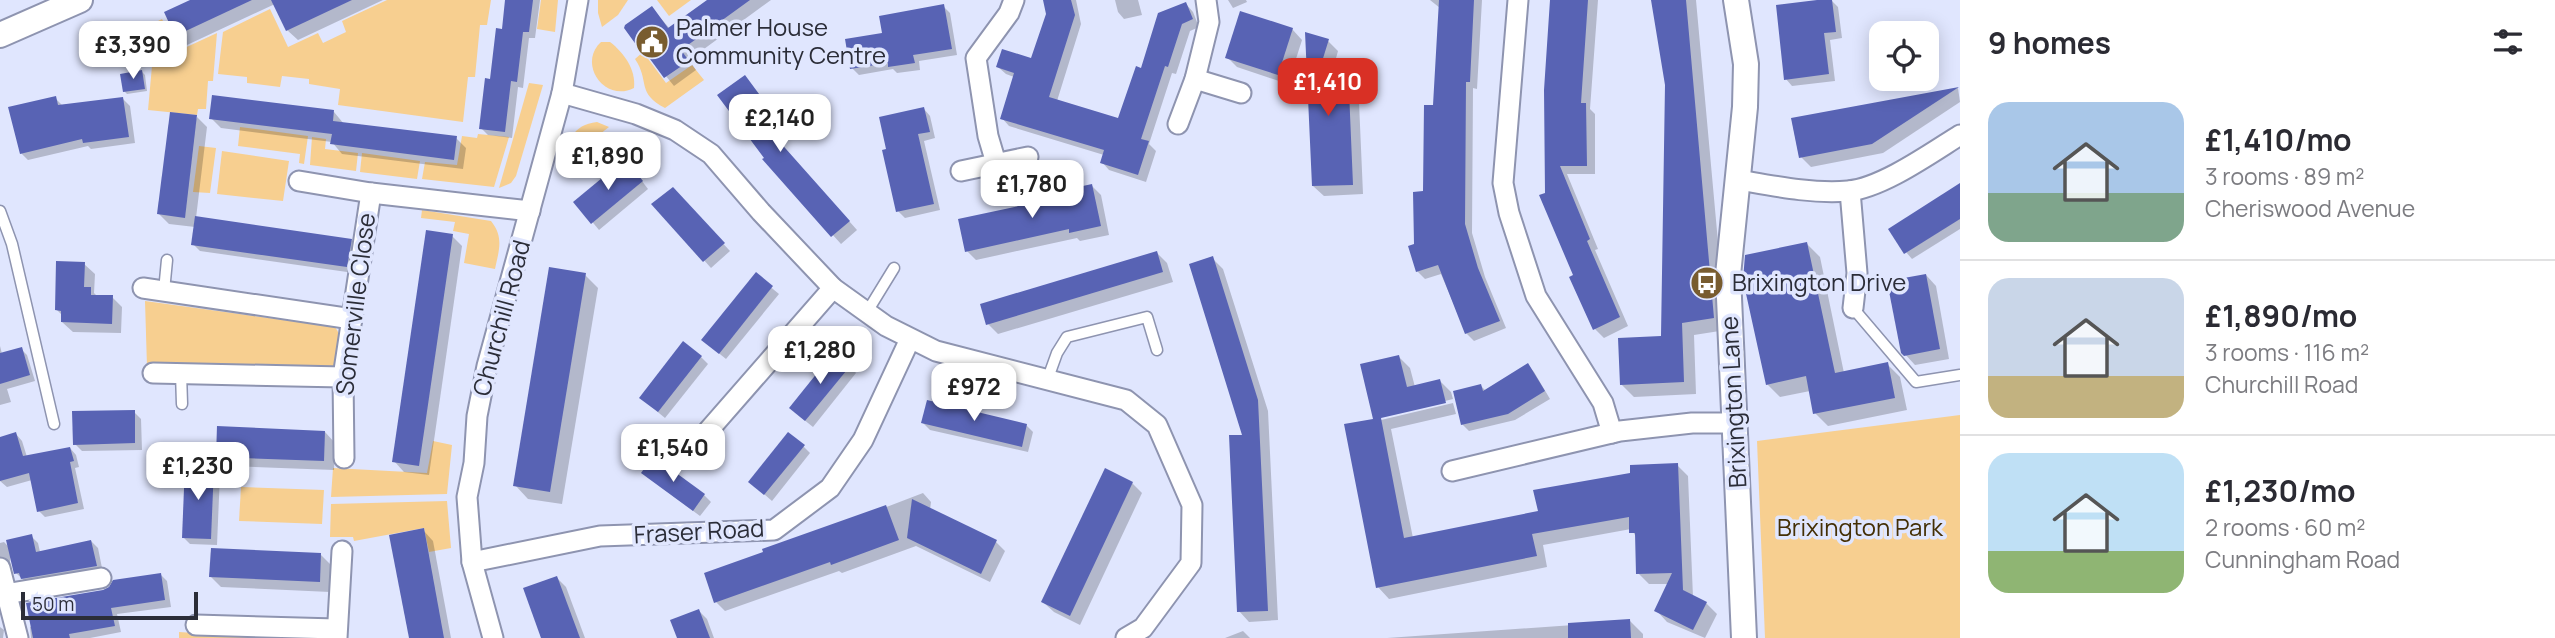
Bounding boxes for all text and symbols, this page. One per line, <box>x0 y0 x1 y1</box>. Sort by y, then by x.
place label: Palmer House Community Centre <box>676 10 886 71</box>
map controls <box>1869 21 1939 91</box>
button: locate <box>1869 21 1939 91</box>
pin: £3,390 <box>76 22 190 81</box>
text: 9 homes <box>1988 22 2111 63</box>
public building icon: Palmer House Community Centre <box>633 23 671 61</box>
icon: filters <box>2489 23 2527 61</box>
text: £3,390 <box>95 28 171 60</box>
pin: £1,410 <box>1271 58 1385 118</box>
text: £1,410 <box>1294 65 1362 97</box>
pin: £2,140 <box>723 94 837 154</box>
text: £2,140 <box>745 101 815 133</box>
text: £1,410/mo <box>2205 119 2352 160</box>
icon: home <box>2044 130 2128 214</box>
pin: £1,890 <box>551 132 665 192</box>
text: £1,890 <box>572 139 644 171</box>
pin: £1,780 <box>975 160 1089 220</box>
text: 3 rooms · 89 m² <box>2205 160 2365 192</box>
text: £1,780 <box>997 167 1067 199</box>
text: Cheriswood Avenue <box>2205 192 2415 224</box>
street label: Somerville Close <box>327 211 382 397</box>
street label: Churchill Road <box>464 236 537 399</box>
bus stop icon: Brixington Drive <box>1688 264 1726 302</box>
place label: Brixington Drive <box>1732 265 1906 298</box>
text: £1,890/mo <box>2205 295 2357 336</box>
icon: home <box>2044 306 2128 390</box>
street label: Brixington Lane <box>1712 315 1753 489</box>
pin: £1,280 <box>763 326 877 386</box>
text: £1,280 <box>784 333 856 365</box>
text: 3 rooms · 116 m² <box>2205 336 2369 368</box>
pin: £972 <box>933 364 1015 423</box>
text: Churchill Road <box>2205 368 2358 400</box>
text: £972 <box>947 370 1001 402</box>
pin: £1,540 <box>616 424 730 484</box>
text: £1,540 <box>637 431 709 463</box>
pin: £1,230 <box>141 442 255 502</box>
text: £1,230 <box>162 449 234 481</box>
text: £1,230/mo <box>2205 470 2356 511</box>
icon: home <box>2044 481 2128 565</box>
park label: Brixington Park <box>1777 510 1944 543</box>
street label: Fraser Road <box>633 511 765 550</box>
text: 2 rooms · 60 m² <box>2205 511 2366 543</box>
text: Cunningham Road <box>2205 543 2400 575</box>
scale bar <box>21 589 198 621</box>
text: 50 m <box>32 591 74 617</box>

